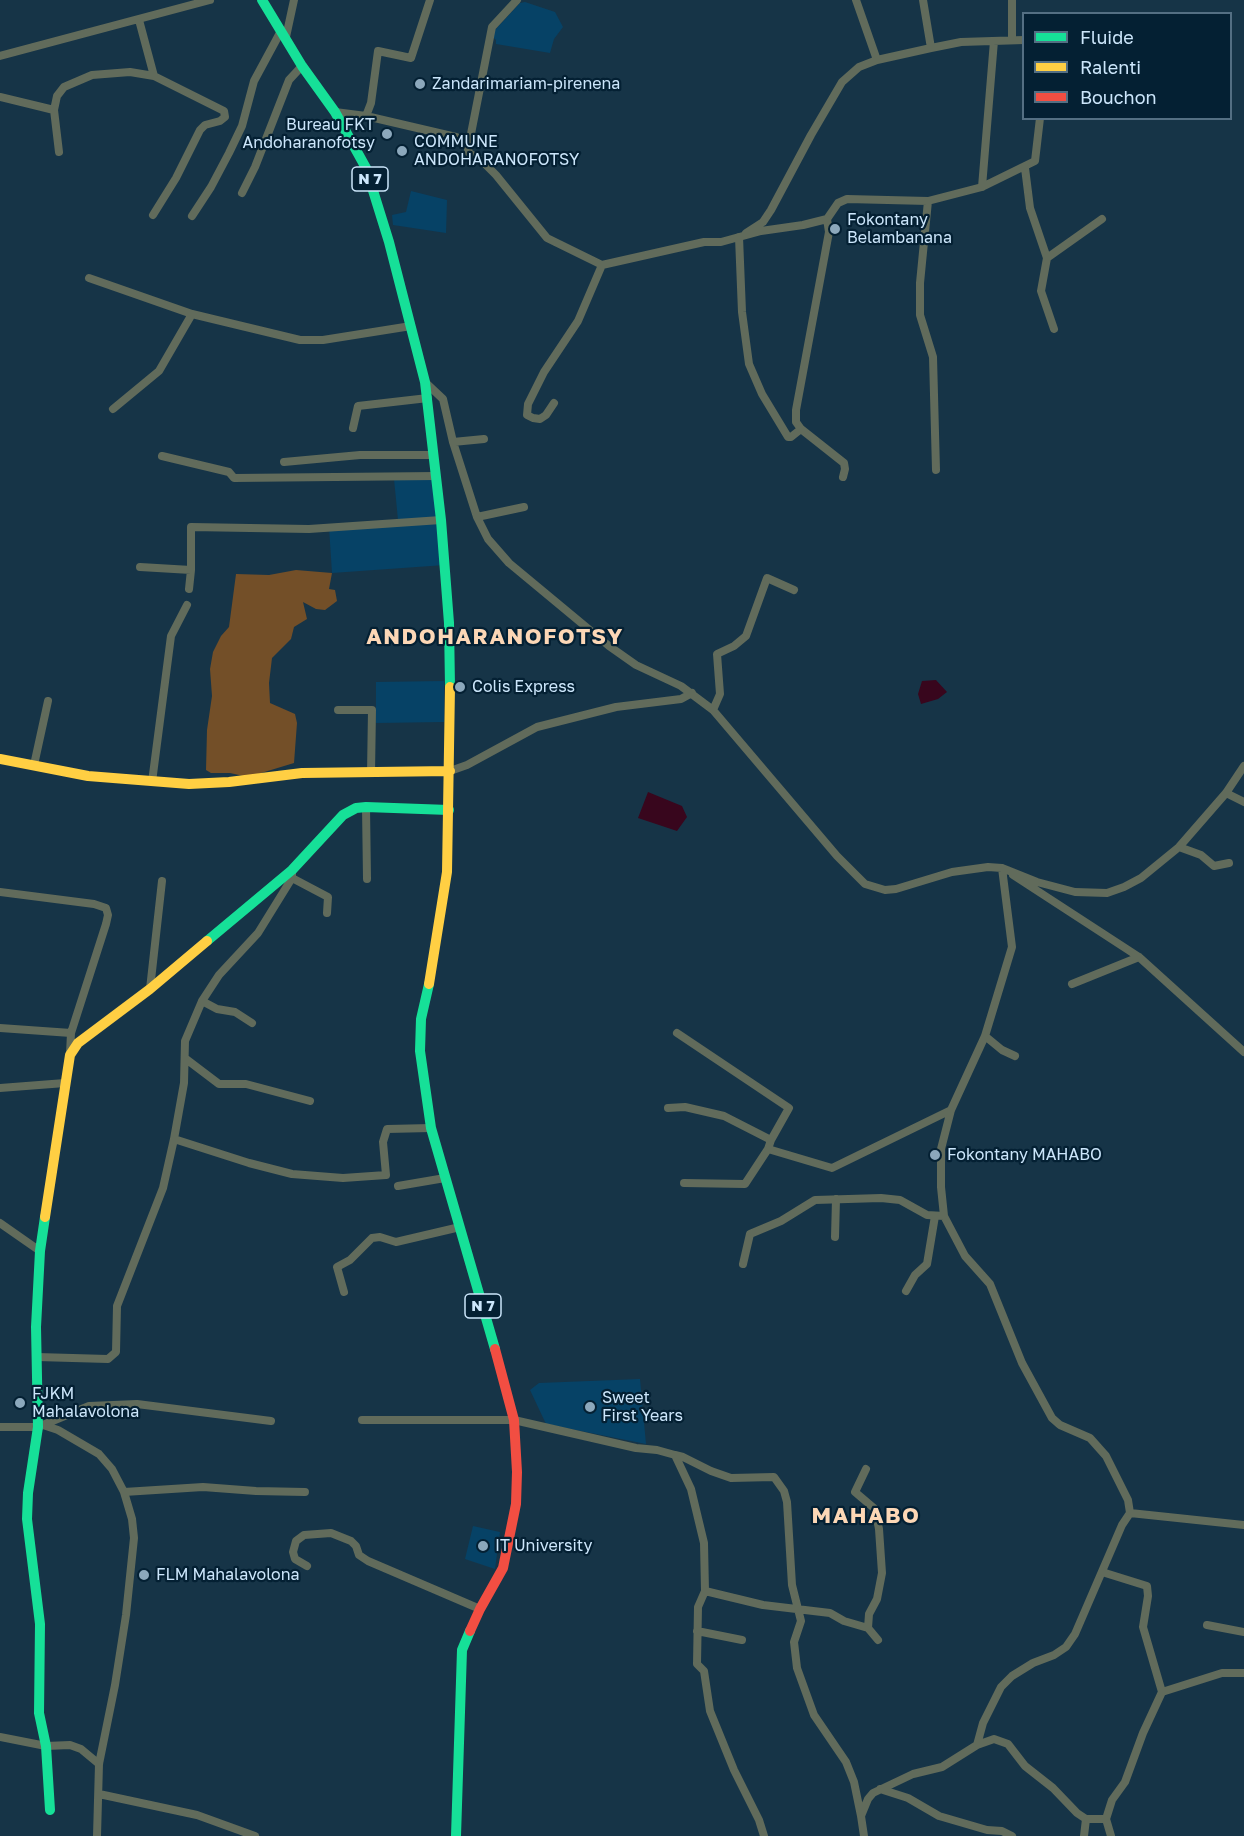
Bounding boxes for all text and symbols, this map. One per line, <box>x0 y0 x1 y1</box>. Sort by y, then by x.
legend <box>1022 12 1232 120</box>
text: Fluide <box>1080 26 1134 48</box>
text: Ralenti <box>1080 56 1141 78</box>
place label: Zandarimariam-pirenena <box>432 74 620 94</box>
marker: Zandarimariam-pirenena <box>413 77 427 91</box>
text: Bouchon <box>1080 86 1157 108</box>
place label: Bureau FKT Andoharanofotsy <box>243 115 375 153</box>
marker: Bureau FKT Andoharanofotsy <box>380 127 394 141</box>
place label: COMMUNE ANDOHARANOFOTSY <box>414 132 579 170</box>
marker: COMMUNE ANDOHARANOFOTSY <box>395 144 409 158</box>
road number: N 7 <box>352 167 388 191</box>
place label: Fokontany Belambanana <box>847 210 952 248</box>
marker: Fokontany Belambanana <box>828 222 842 236</box>
district label: ANDOHARANOFOTSY <box>366 624 624 650</box>
place label: Colis Express <box>472 677 575 697</box>
marker: Colis Express <box>453 680 467 694</box>
place label: Fokontany MAHABO <box>947 1145 1102 1165</box>
marker: Fokontany MAHABO <box>928 1148 942 1162</box>
road number: N 7 <box>465 1294 501 1318</box>
place label: FJKM Mahalavolona <box>32 1384 139 1422</box>
place label: Sweet First Years <box>602 1388 683 1426</box>
marker: FJKM Mahalavolona <box>13 1396 27 1410</box>
marker: Sweet First Years <box>583 1400 597 1414</box>
district label: MAHABO <box>812 1503 920 1529</box>
place label: IT University <box>495 1536 592 1556</box>
marker: IT University <box>476 1539 490 1553</box>
place label: FLM Mahalavolona <box>156 1565 300 1585</box>
marker: FLM Mahalavolona <box>137 1568 151 1582</box>

